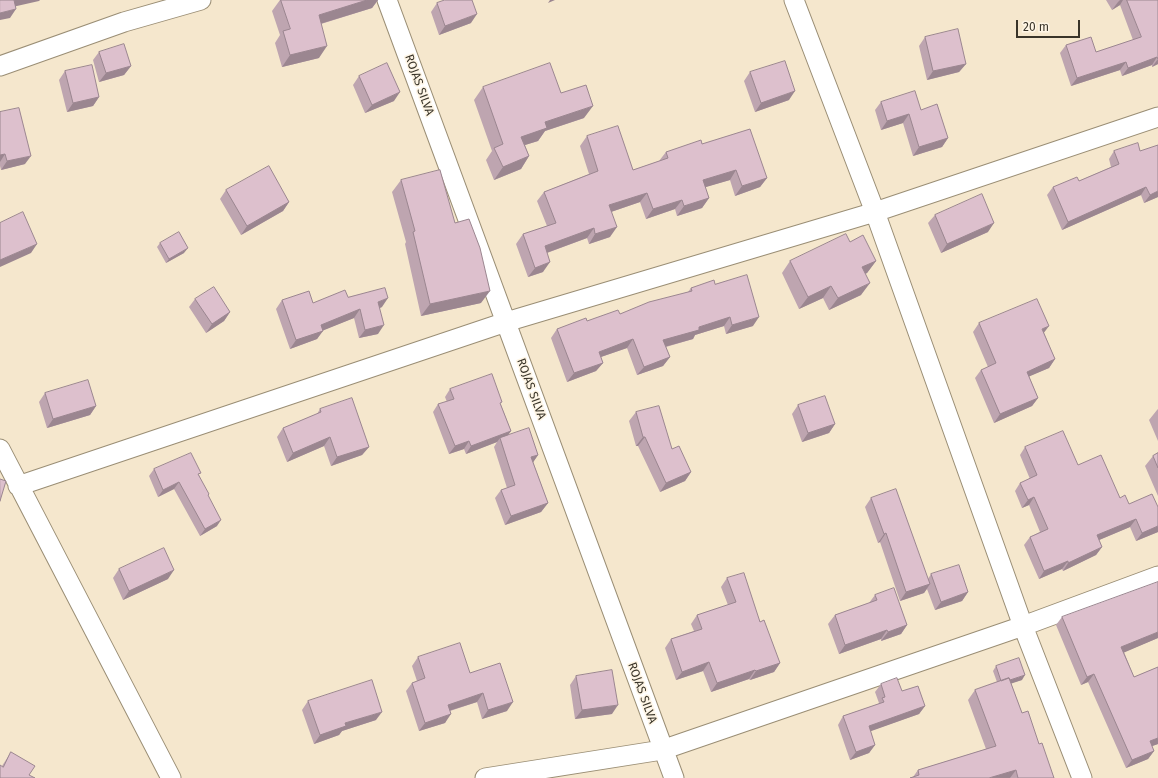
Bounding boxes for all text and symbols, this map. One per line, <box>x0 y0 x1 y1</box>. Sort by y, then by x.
scale bar <box>1018 12 1082 38</box>
text: 20 m <box>1023 20 1049 34</box>
street label: ROJAS SILVA <box>401 52 437 118</box>
street label: ROJAS SILVA <box>513 356 549 422</box>
street label: ROJAS SILVA <box>624 660 660 726</box>

